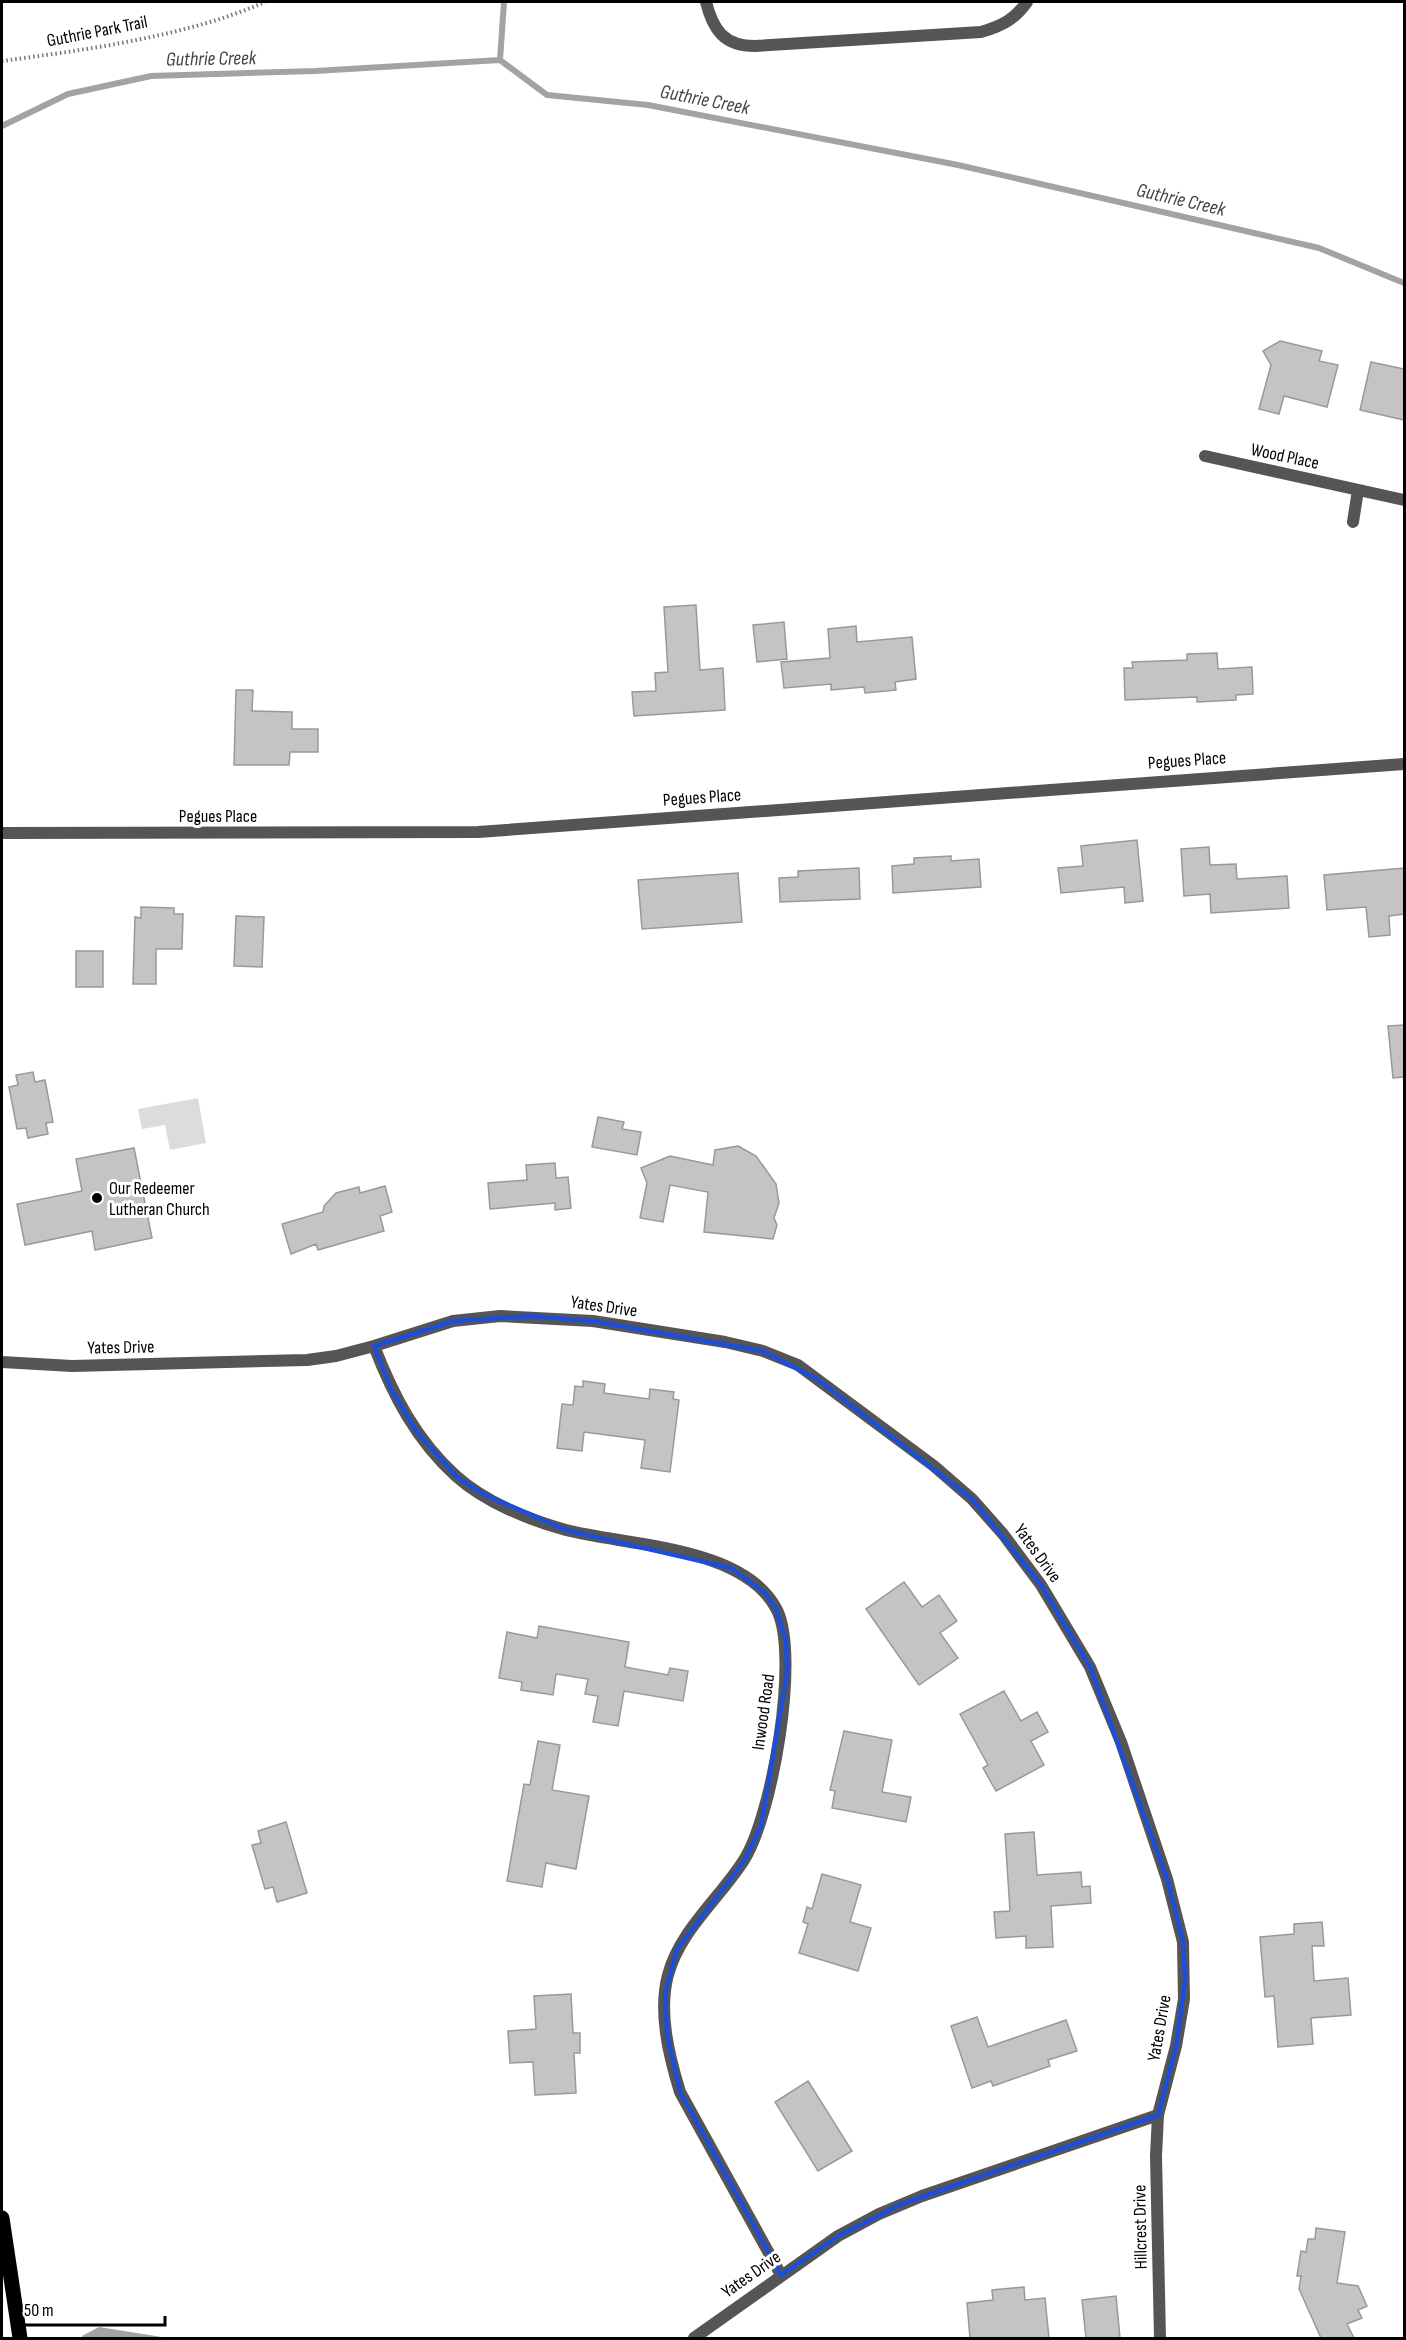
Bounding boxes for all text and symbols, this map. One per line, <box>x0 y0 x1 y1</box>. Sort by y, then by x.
street label: Guthrie Park Trail <box>45 11 149 52</box>
water label: Guthrie Creek <box>166 46 257 72</box>
water label: Guthrie Creek <box>658 80 752 120</box>
water label: Guthrie Creek <box>1134 178 1228 222</box>
street label: Wood Place <box>1249 439 1321 474</box>
street label: Pegues Place <box>1147 747 1227 774</box>
street label: Pegues Place <box>662 784 742 811</box>
street label: Pegues Place <box>179 806 257 827</box>
place label: Our Redeemer Lutheran Church <box>109 1178 210 1220</box>
marker: Our Redeemer Lutheran Church <box>90 1191 104 1205</box>
street label: Yates Drive <box>569 1291 639 1322</box>
street label: Yates Drive <box>87 1336 155 1359</box>
street label: Yates Drive <box>1009 1520 1066 1587</box>
street label: Inwood Road <box>748 1673 779 1751</box>
street label: Yates Drive <box>1143 1993 1176 2063</box>
street label: Hillcrest Drive <box>1129 2185 1152 2269</box>
street label: Yates Drive <box>718 2247 785 2302</box>
scale bar <box>15 2289 165 2327</box>
text: 50 m <box>24 2300 54 2321</box>

